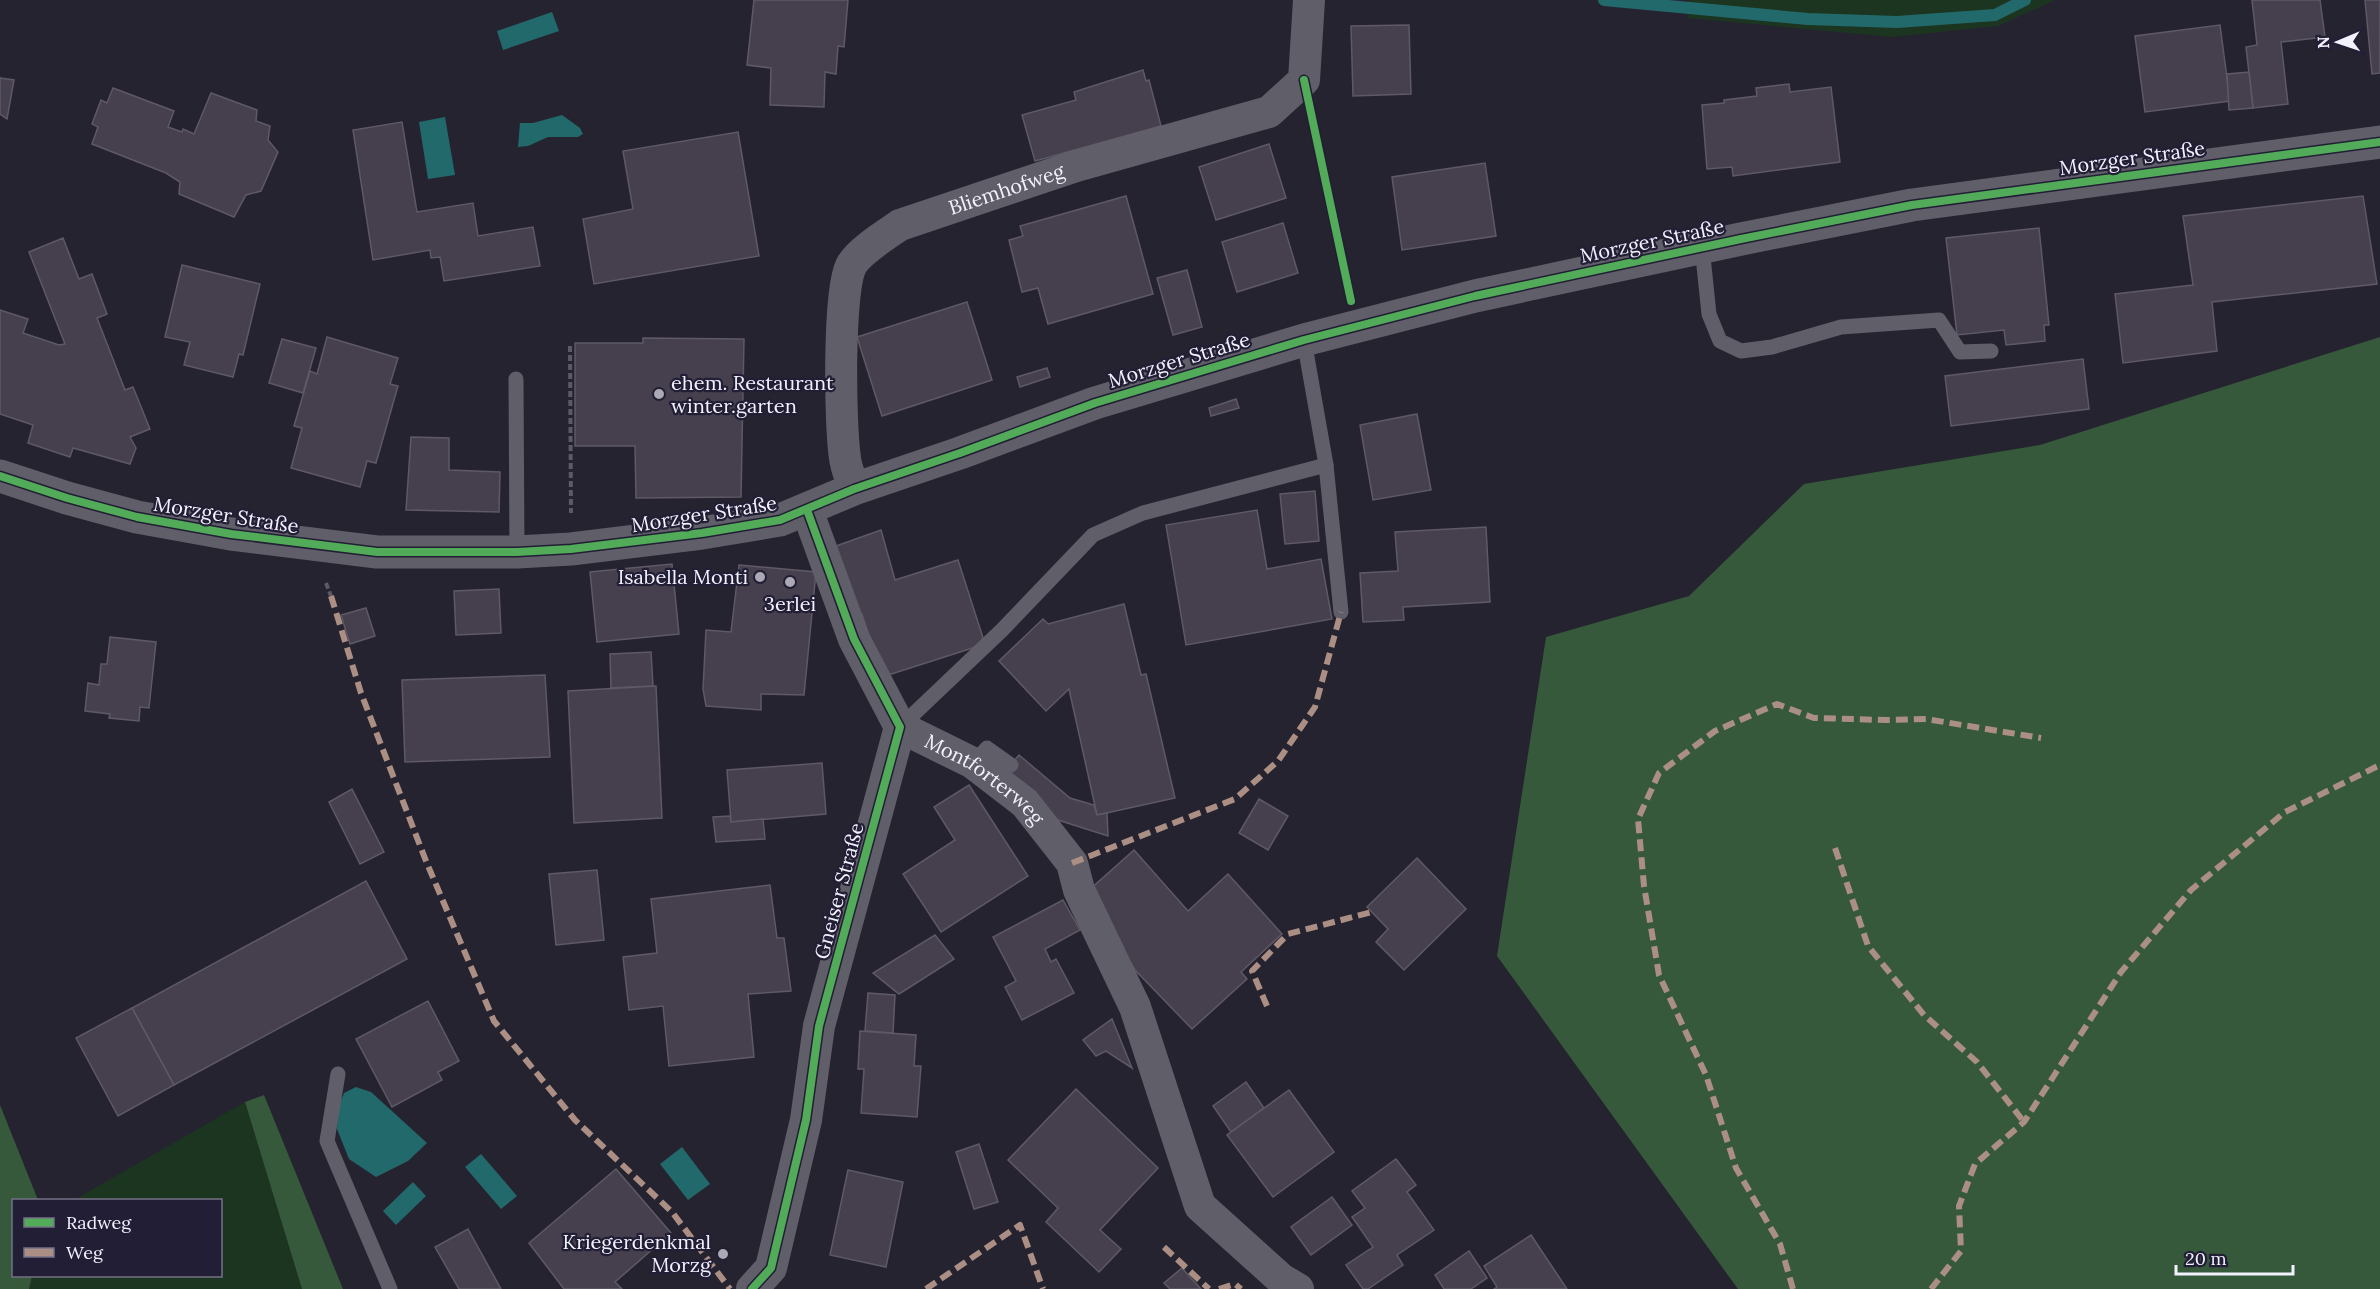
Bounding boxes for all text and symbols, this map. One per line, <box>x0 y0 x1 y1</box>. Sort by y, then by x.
north arrow <box>2308 12 2368 72</box>
text: N <box>2313 36 2333 49</box>
street label: Morzger Straße <box>2057 135 2207 180</box>
street label: Bliemhofweg <box>945 158 1068 220</box>
street label: Morzger Straße <box>1577 213 1726 268</box>
street label: Morzger Straße <box>1105 326 1253 393</box>
place label: ehem. Restaurant winter.garten <box>671 370 834 418</box>
marker: ehem. Restaurant winter.garten <box>652 387 666 401</box>
street label: Morzger Straße <box>629 490 779 537</box>
street label: Morzger Straße <box>152 491 301 538</box>
place label: Isabella Monti <box>618 564 748 589</box>
marker: Isabella Monti <box>753 570 767 584</box>
marker: 3erlei <box>783 575 797 589</box>
place label: 3erlei <box>764 591 816 616</box>
street label: Montforterweg <box>921 728 1051 830</box>
street label: Gneiser Straße <box>808 820 869 962</box>
legend <box>12 1199 222 1277</box>
text: Radweg <box>66 1211 132 1234</box>
place label: Kriegerdenkmal Morzg <box>563 1229 712 1277</box>
scale bar <box>2176 1238 2293 1276</box>
text: Weg <box>66 1241 104 1264</box>
marker: Kriegerdenkmal Morzg <box>716 1247 730 1261</box>
text: 20 m <box>2185 1247 2227 1270</box>

